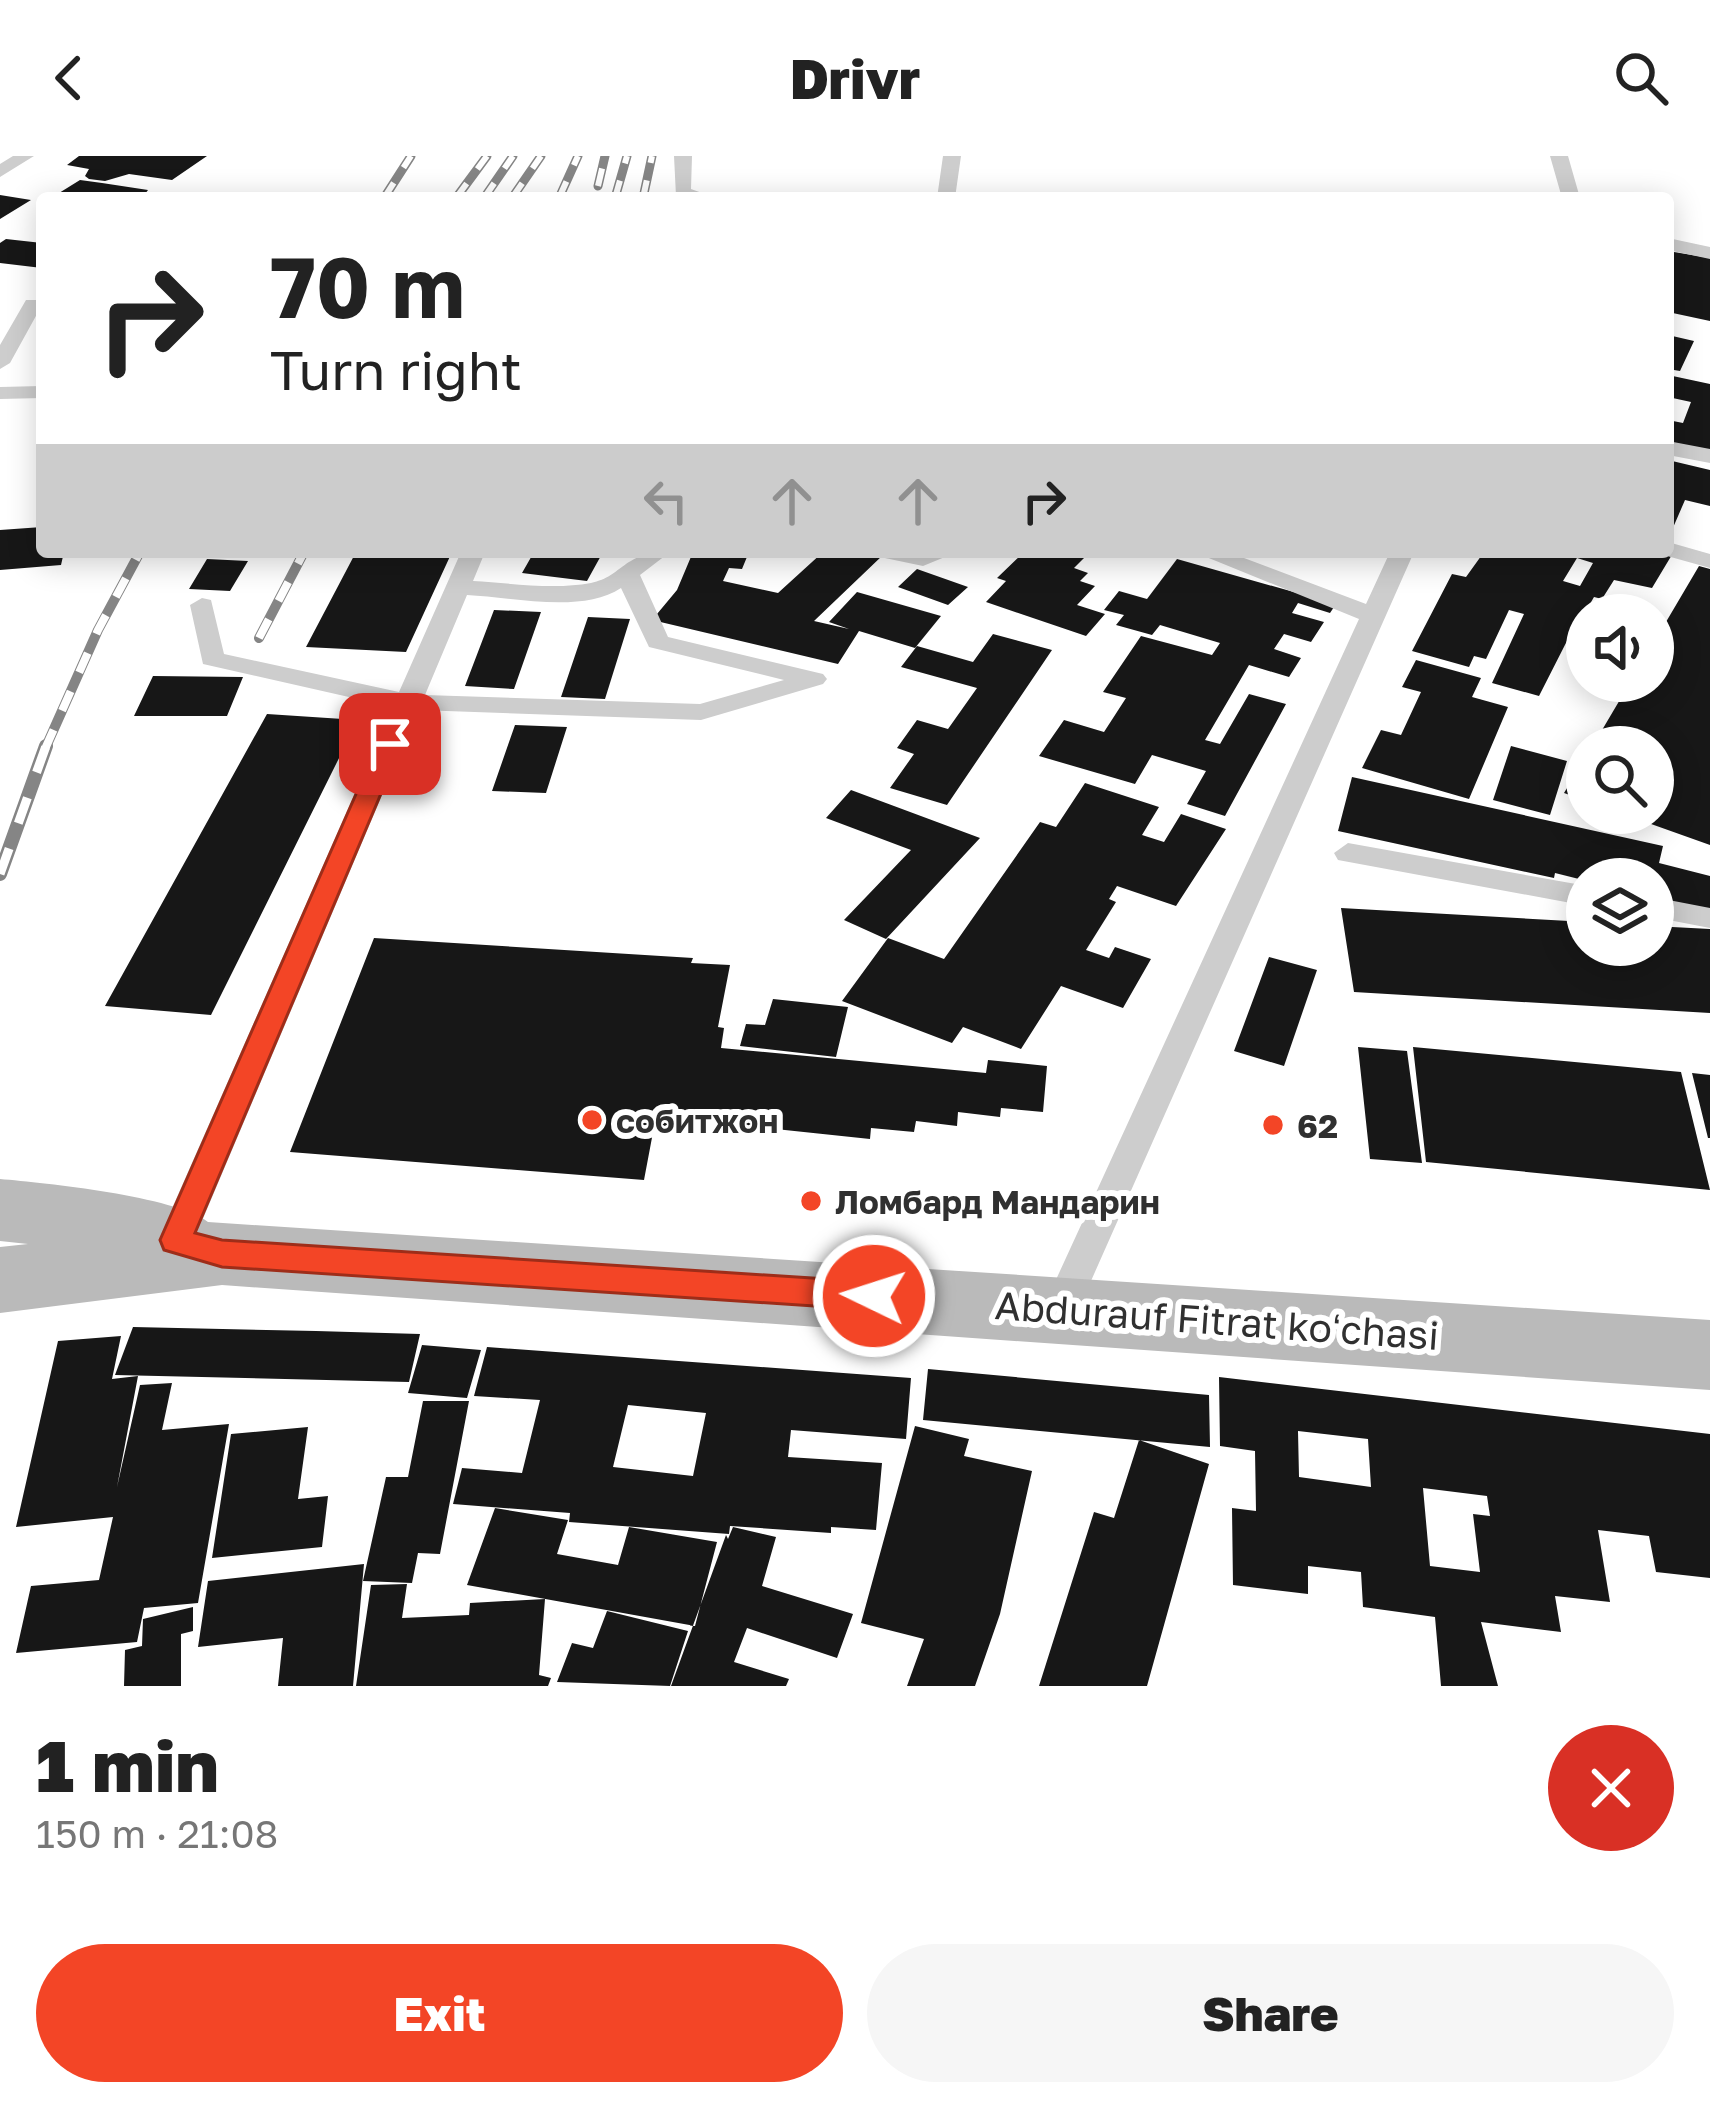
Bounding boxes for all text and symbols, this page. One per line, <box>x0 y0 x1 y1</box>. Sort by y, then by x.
icon: back <box>36 45 102 111</box>
icon: search <box>1608 45 1674 111</box>
text: Drivr <box>790 46 920 111</box>
text: 70 m <box>270 236 465 336</box>
icon: right <box>72 240 228 396</box>
text: Turn right <box>270 337 522 402</box>
icon: left <box>633 468 699 534</box>
icon: ahead <box>759 468 825 534</box>
icon: ahead <box>885 468 951 534</box>
icon: right <box>1011 468 1077 534</box>
map controls <box>1566 594 1674 966</box>
button: sound <box>1566 594 1674 702</box>
pin <box>339 693 441 795</box>
icon: arrive <box>357 711 423 777</box>
button: search <box>1566 726 1674 834</box>
button: layers <box>1566 858 1674 966</box>
place label: собитжон <box>616 1101 778 1140</box>
place label: 62 <box>1297 1106 1338 1145</box>
marker: собитжон <box>579 1107 605 1133</box>
marker: 62 <box>1260 1112 1286 1138</box>
place label: Ломбард Мандарин <box>835 1182 1160 1221</box>
marker: Ломбард Мандарин <box>798 1188 824 1214</box>
position arrow <box>811 1233 937 1359</box>
street label: Abdurauf Fitrat koʻchasi <box>993 1281 1441 1359</box>
text: 1 min <box>36 1721 219 1808</box>
button: close <box>1548 1725 1674 1851</box>
text: 150 m · 21:08 <box>36 1810 278 1857</box>
button: Exit <box>36 1944 843 2082</box>
button: Share <box>867 1944 1674 2082</box>

